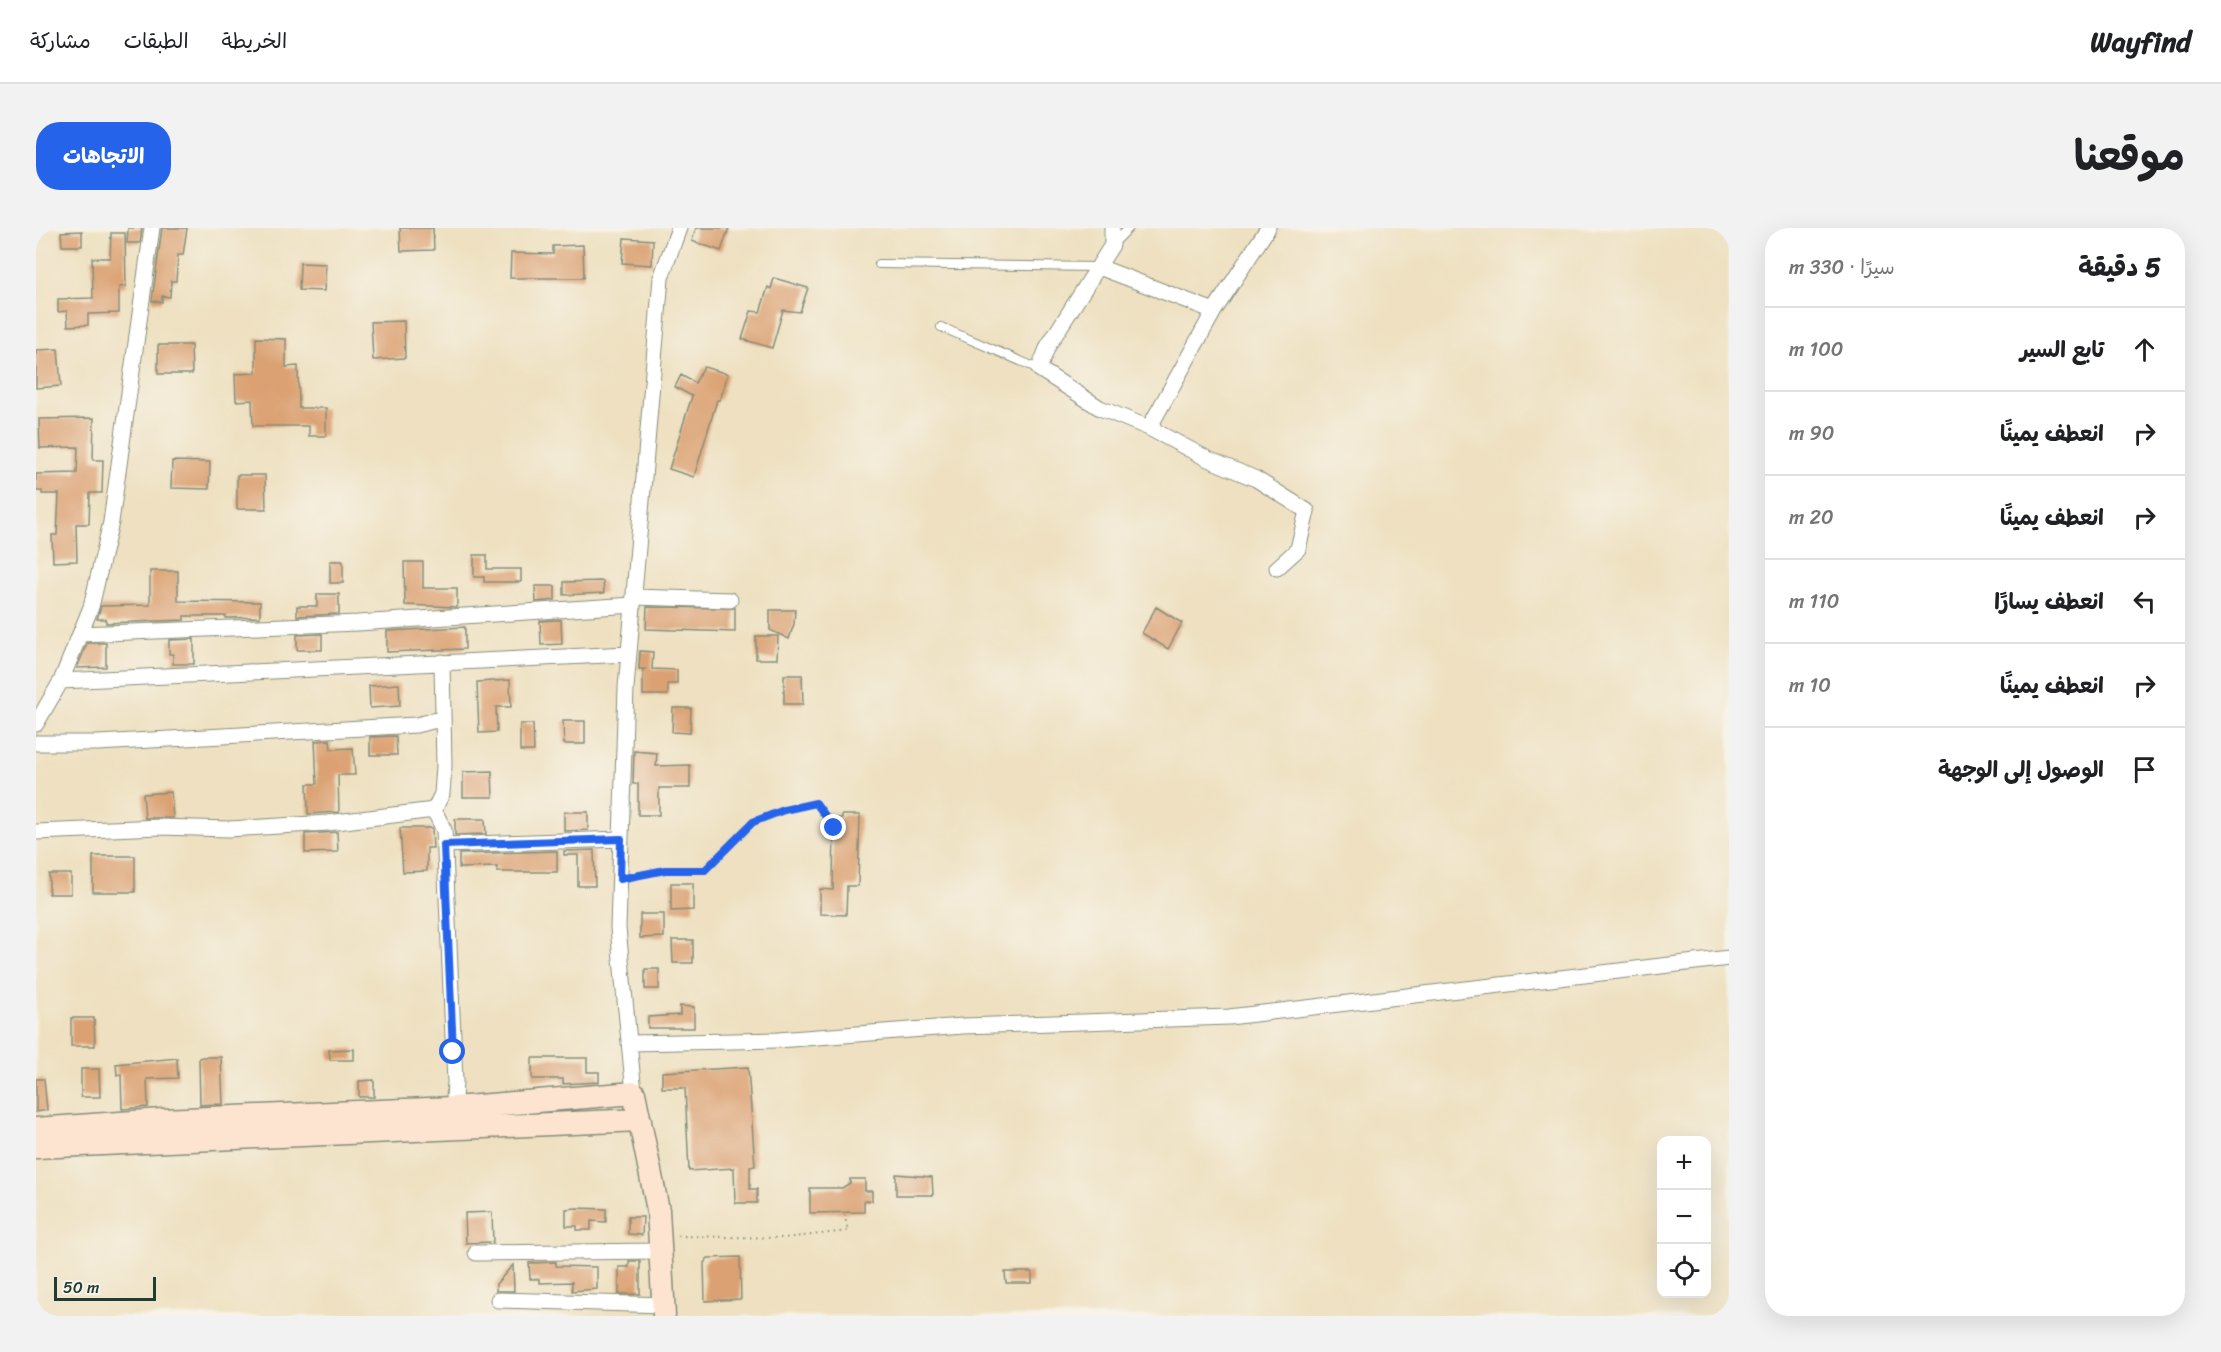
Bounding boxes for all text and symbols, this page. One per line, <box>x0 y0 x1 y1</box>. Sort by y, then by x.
text: Wayfind <box>2090 17 2191 66</box>
text: مشاركة <box>30 22 91 60</box>
text: الطبقات <box>124 22 189 60</box>
text: الخريطة <box>222 22 287 60</box>
text: موقعنا <box>2074 119 2185 193</box>
button: الاتجاهات <box>36 122 171 190</box>
text: 5 دقيقة <box>2078 244 2161 290</box>
text: سيرًا · 330 m <box>1789 250 1895 285</box>
text: تابع السير <box>2020 330 2104 369</box>
text: 100 m <box>1789 332 1843 367</box>
icon: ahead <box>2128 333 2161 366</box>
text: انعطف يمينًا <box>2000 414 2104 453</box>
text: 90 m <box>1789 416 1835 451</box>
icon: right <box>2128 417 2161 450</box>
text: انعطف يمينًا <box>2000 498 2104 537</box>
text: 20 m <box>1789 500 1834 535</box>
icon: right <box>2128 501 2161 534</box>
text: انعطف يسارًا <box>1994 582 2104 621</box>
text: 110 m <box>1789 584 1839 619</box>
icon: left <box>2128 585 2161 618</box>
text: انعطف يمينًا <box>2000 666 2104 705</box>
text: 10 m <box>1789 668 1831 703</box>
icon: right <box>2128 669 2161 702</box>
text: الوصول إلى الوجهة <box>1938 750 2104 789</box>
icon: arrive <box>2128 753 2161 786</box>
route end <box>820 814 846 840</box>
route start <box>439 1038 465 1064</box>
map controls <box>1657 1136 1711 1298</box>
button: + <box>1657 1136 1711 1190</box>
button: − <box>1657 1190 1711 1244</box>
button: locate <box>1657 1244 1711 1298</box>
text: 50 m <box>63 1273 99 1302</box>
scale bar <box>54 1274 156 1302</box>

